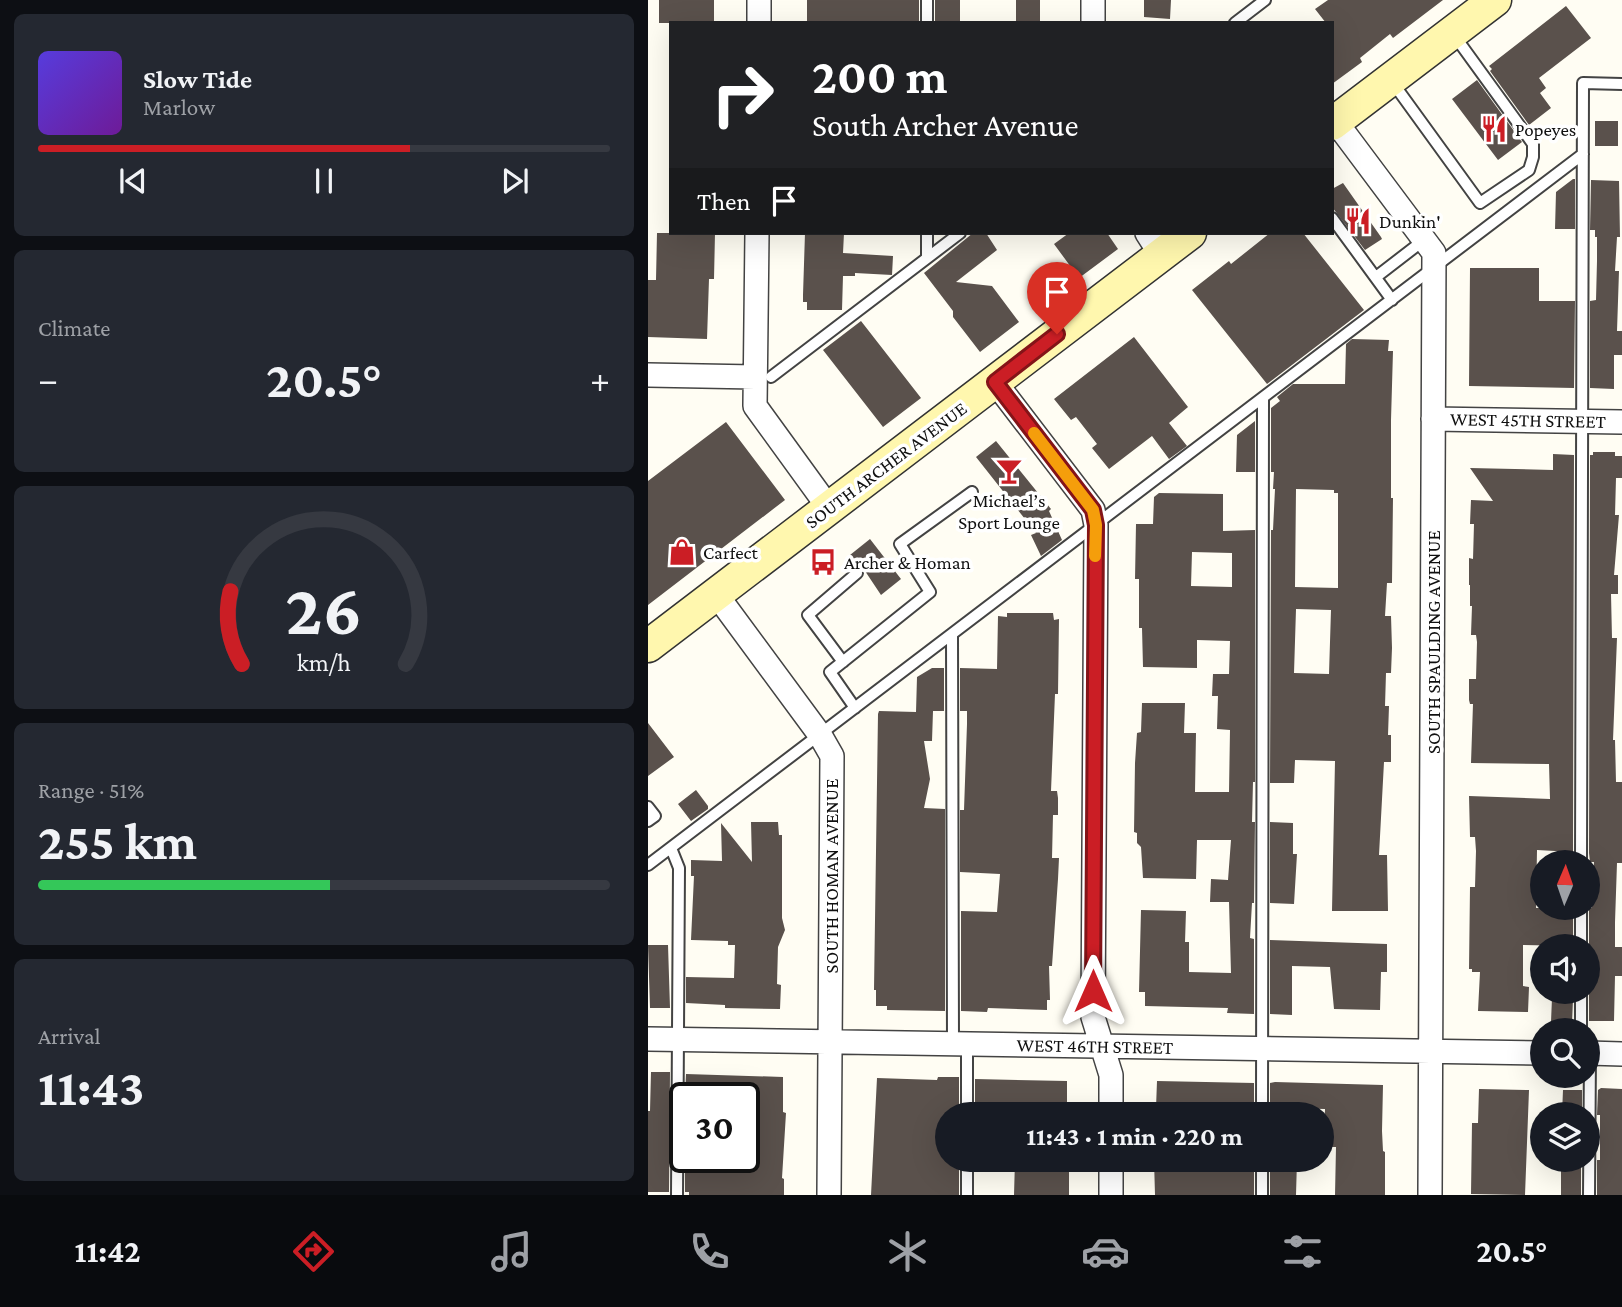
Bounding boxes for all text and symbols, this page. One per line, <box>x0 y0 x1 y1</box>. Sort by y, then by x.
icon: right <box>697 49 788 140</box>
text: 200 m <box>812 49 947 104</box>
text: Slow Tide <box>143 65 252 94</box>
text: Marlow <box>143 94 215 120</box>
text: South Archer Avenue <box>812 107 1078 143</box>
restaurant icon: Popeyes <box>1479 114 1509 144</box>
place label: Popeyes <box>1515 119 1576 140</box>
icon: previous <box>114 162 152 200</box>
icon: pause <box>305 162 343 200</box>
icon: next <box>496 162 534 200</box>
icon: arrive <box>765 182 803 220</box>
text: Then <box>697 187 751 216</box>
restaurant icon: Dunkin' <box>1343 206 1373 236</box>
place label: Dunkin' <box>1379 211 1441 232</box>
pin <box>1027 262 1087 334</box>
icon: arrive <box>1038 273 1076 311</box>
text: Climate <box>38 315 110 341</box>
text: 20.5° <box>266 350 382 408</box>
text: − <box>38 358 58 400</box>
text: + <box>590 358 610 400</box>
street label: SOUTH ARCHER AVENUE <box>801 398 971 532</box>
street label: WEST 45TH STREET <box>1450 408 1607 432</box>
bar icon: Michael’s Sport Lounge <box>994 456 1024 486</box>
place label: Michael’s Sport Lounge <box>958 490 1060 533</box>
street label: SOUTH SPAULDING AVENUE <box>1423 530 1444 754</box>
shop icon: Carfect <box>667 537 697 567</box>
place label: Carfect <box>703 542 758 563</box>
bus stop icon: Archer & Homan <box>808 547 838 577</box>
place label: Archer & Homan <box>844 552 971 573</box>
text: 26 <box>286 569 362 650</box>
text: km/h <box>297 648 351 675</box>
text: Range · 51% <box>38 777 144 803</box>
street label: SOUTH HOMAN AVENUE <box>821 779 842 973</box>
text: 255 km <box>38 812 197 870</box>
north arrow <box>1530 850 1600 920</box>
map controls <box>1530 850 1600 1172</box>
button: sound <box>1530 934 1600 1004</box>
position arrow <box>1056 954 1130 1028</box>
button: search <box>1530 1018 1600 1088</box>
text: Arrival <box>38 1023 101 1049</box>
street label: WEST 46TH STREET <box>1017 1034 1174 1058</box>
text: 11:43 <box>38 1058 144 1116</box>
speed limit sign: 30 <box>669 1082 760 1173</box>
button: layers <box>1530 1102 1600 1172</box>
text: 11:43 · 1 min · 220 m <box>1026 1122 1243 1151</box>
icon: directions <box>289 1227 338 1276</box>
icon: music <box>487 1227 536 1276</box>
icon: phone <box>685 1227 734 1276</box>
icon: climate <box>883 1227 932 1276</box>
icon: car <box>1081 1227 1130 1276</box>
icon: filters <box>1278 1227 1327 1276</box>
text: 11:42 <box>74 1233 141 1269</box>
text: 20.5° <box>1476 1233 1548 1269</box>

